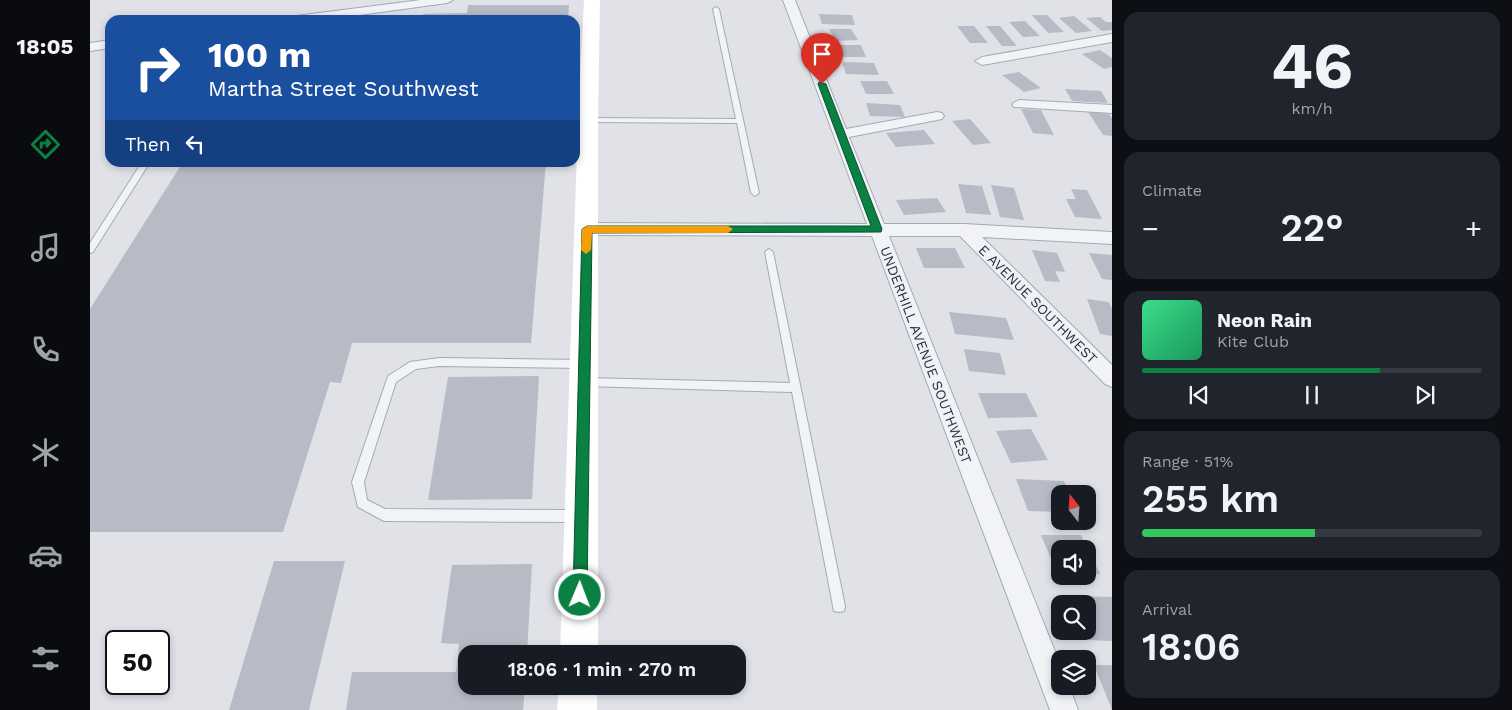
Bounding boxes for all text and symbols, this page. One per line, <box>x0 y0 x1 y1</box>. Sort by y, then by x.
text: 46 <box>1271 28 1353 104</box>
pin <box>801 33 843 84</box>
text: 18:05 <box>17 34 73 59</box>
text: 100 m <box>208 34 311 76</box>
icon: right <box>125 35 190 100</box>
icon: arrive <box>808 40 836 68</box>
text: Martha Street Southwest <box>208 76 479 101</box>
text: km/h <box>1291 99 1333 118</box>
icon: directions <box>28 127 63 162</box>
icon: left <box>181 130 209 158</box>
text: Then <box>125 133 171 156</box>
text: Climate <box>1142 181 1202 200</box>
text: 22° <box>1280 206 1344 250</box>
text: − <box>1142 212 1159 245</box>
text: + <box>1465 212 1482 245</box>
icon: music <box>28 230 63 265</box>
street label: E AVENUE SOUTHWEST <box>975 241 1101 367</box>
street label: UNDERHILL AVENUE SOUTHWEST <box>877 244 975 466</box>
text: Neon Rain <box>1217 309 1312 332</box>
icon: phone <box>28 332 63 367</box>
text: Kite Club <box>1217 332 1289 351</box>
icon: previous <box>1185 381 1213 409</box>
icon: pause <box>1298 381 1326 409</box>
icon: next <box>1411 381 1439 409</box>
icon: climate <box>28 435 63 470</box>
text: Range · 51% <box>1142 452 1233 471</box>
text: 255 km <box>1142 477 1279 521</box>
north arrow <box>1051 485 1096 530</box>
map controls <box>1051 485 1096 695</box>
icon: car <box>28 538 63 573</box>
button: sound <box>1051 540 1096 585</box>
position arrow <box>553 568 605 620</box>
button: search <box>1051 595 1096 640</box>
text: Arrival <box>1142 600 1192 619</box>
text: 18:06 <box>1142 625 1240 669</box>
speed limit sign: 50 <box>105 630 170 695</box>
icon: filters <box>28 641 63 676</box>
button: layers <box>1051 650 1096 695</box>
text: 18:06 · 1 min · 270 m <box>508 658 696 681</box>

